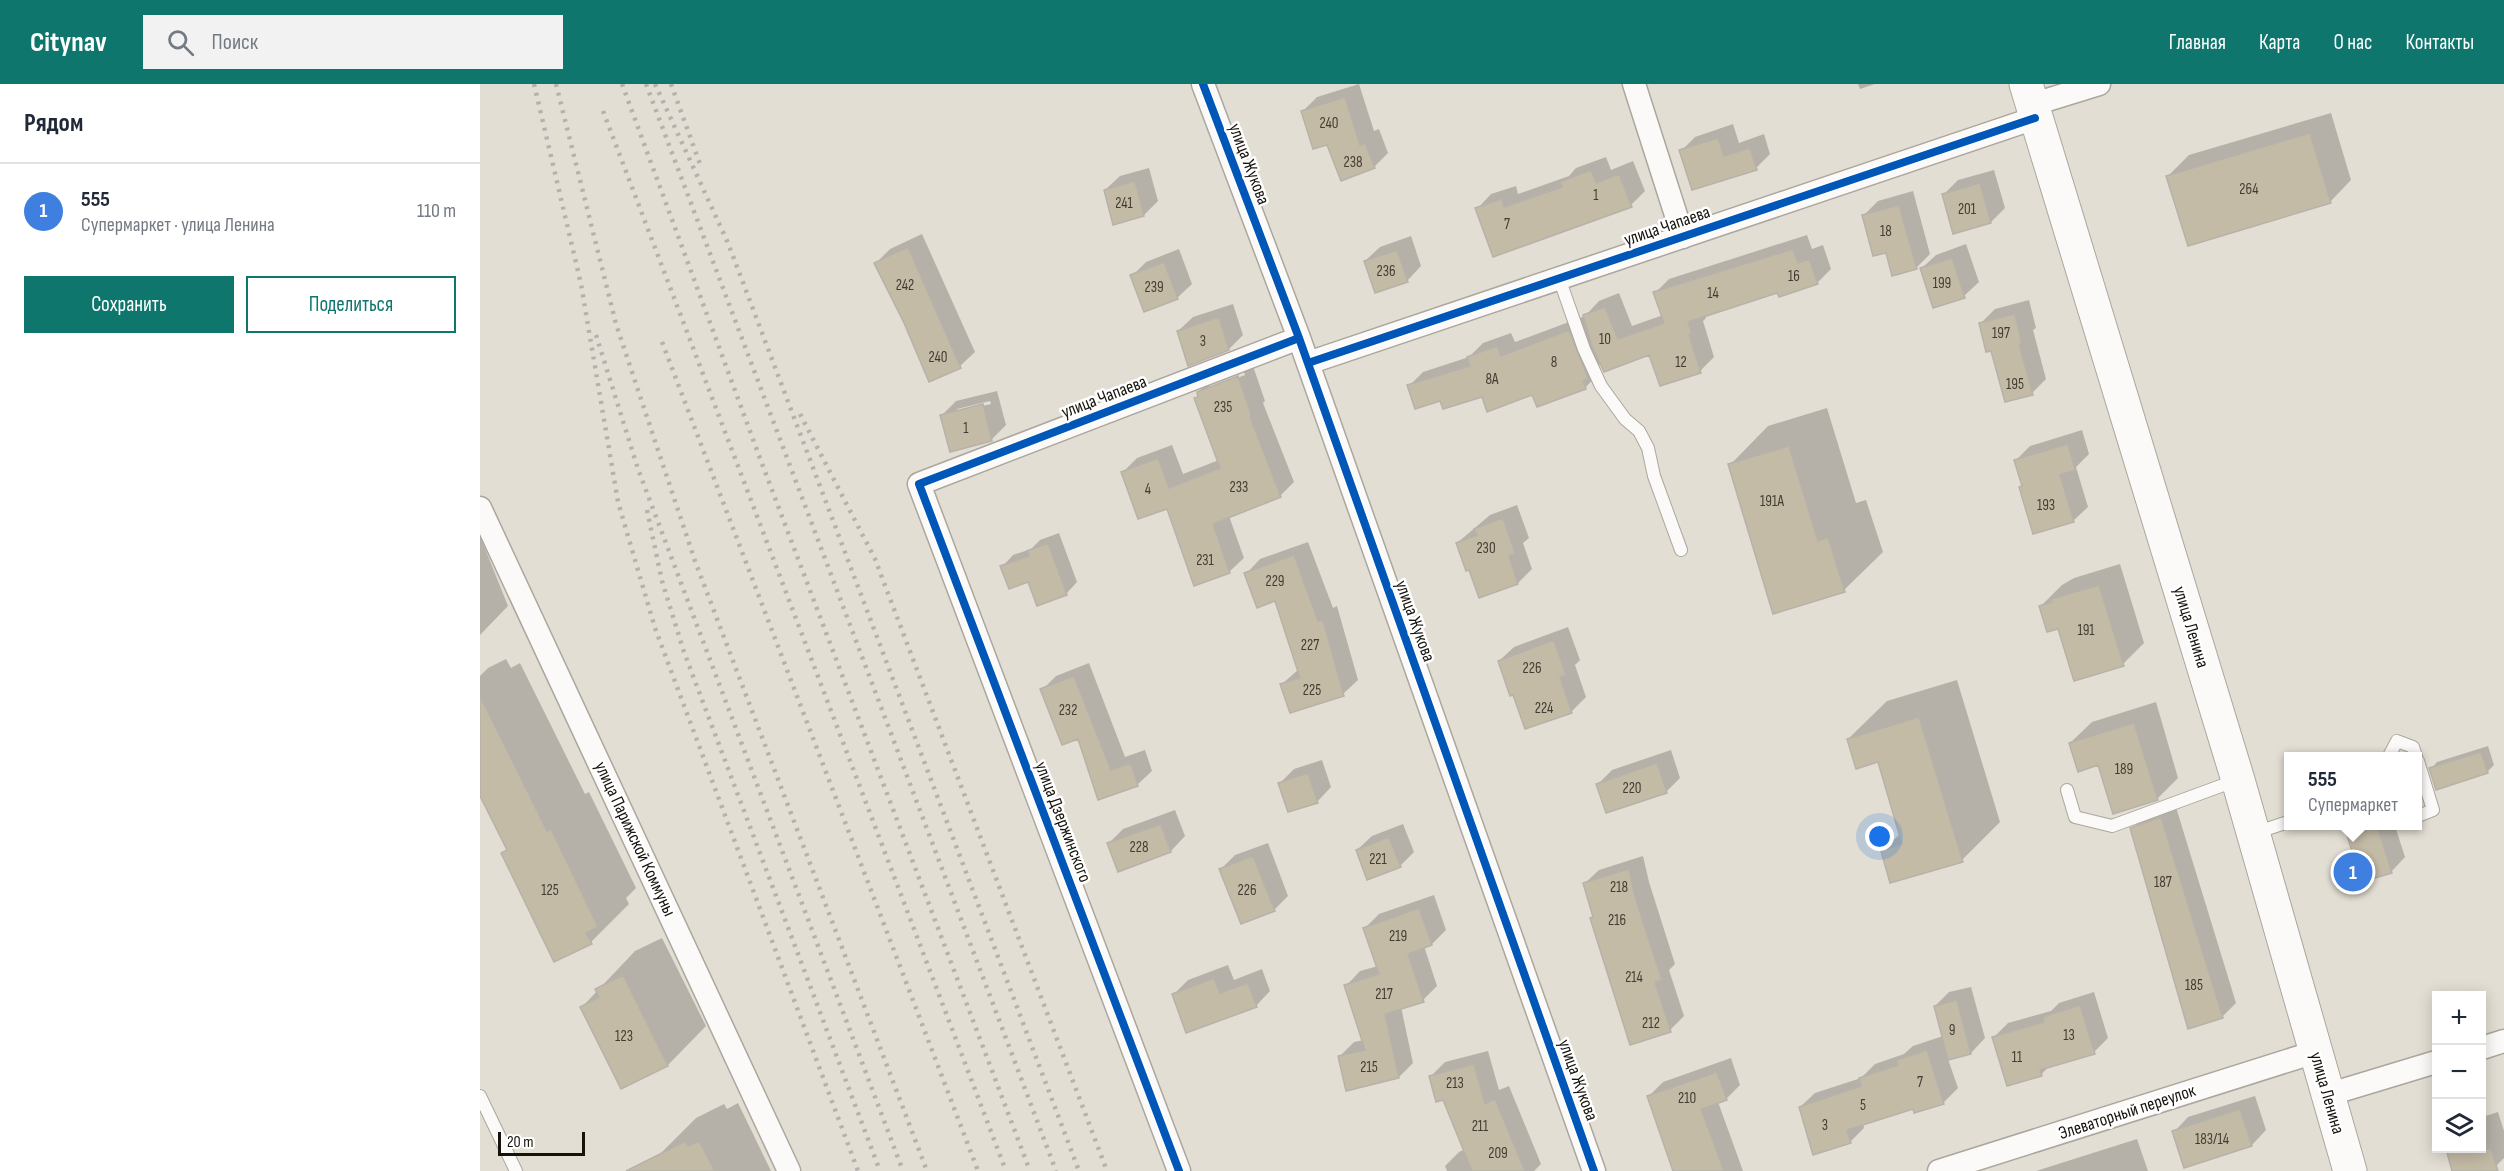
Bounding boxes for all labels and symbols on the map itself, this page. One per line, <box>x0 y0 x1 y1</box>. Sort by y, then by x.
house number: 240 <box>1319 114 1339 133</box>
street label: улица Жукова <box>1224 121 1274 207</box>
house number: 238 <box>1343 153 1363 172</box>
house number: 264 <box>2239 180 2259 199</box>
house number: 1 <box>1593 186 1599 205</box>
house number: 241 <box>1115 194 1134 213</box>
house number: 201 <box>1958 200 1977 219</box>
street label: улица Чапаева <box>1621 201 1713 251</box>
house number: 7 <box>1504 215 1510 234</box>
house number: 18 <box>1880 222 1892 241</box>
house number: 236 <box>1376 262 1396 281</box>
house number: 16 <box>1788 267 1800 286</box>
house number: 199 <box>1933 274 1951 293</box>
house number: 242 <box>896 276 914 295</box>
house number: 239 <box>1144 278 1164 297</box>
house number: 14 <box>1707 284 1719 303</box>
house number: 197 <box>1992 324 2010 343</box>
house number: 10 <box>1599 330 1611 349</box>
house number: 3 <box>1200 332 1206 351</box>
house number: 240 <box>928 348 948 367</box>
house number: 8 <box>1551 353 1557 372</box>
house number: 12 <box>1675 353 1687 372</box>
house number: 8А <box>1486 370 1499 389</box>
street label: улица Чапаева <box>1058 371 1150 423</box>
house number: 195 <box>2006 375 2024 394</box>
house number: 235 <box>1214 398 1232 417</box>
house number: 1 <box>963 419 969 438</box>
house number: 233 <box>1230 478 1248 497</box>
house number: 4 <box>1145 480 1151 499</box>
house number: 191А <box>1760 492 1784 511</box>
house number: 193 <box>2037 496 2055 515</box>
house number: 230 <box>1476 539 1496 558</box>
house number: 231 <box>1196 551 1215 570</box>
house number: 229 <box>1265 572 1285 591</box>
street label: улица Жукова <box>1391 577 1439 665</box>
street label: улица Ленина <box>2169 584 2213 670</box>
house number: 191 <box>2077 621 2095 640</box>
house number: 227 <box>1301 636 1319 655</box>
house number: 226 <box>1523 659 1541 678</box>
house number: 225 <box>1303 681 1321 700</box>
house number: 224 <box>1535 699 1553 718</box>
house number: 232 <box>1059 701 1077 720</box>
street label: улица Парижской Коммуны <box>590 758 680 920</box>
street label: улица Дзержинского <box>1030 759 1096 885</box>
house number: 189 <box>2115 760 2133 779</box>
house number: 220 <box>1622 779 1642 798</box>
your location <box>1865 822 1894 851</box>
house number: 228 <box>1130 838 1148 857</box>
house number: 221 <box>1369 850 1388 869</box>
pin: 1 <box>2334 850 2372 894</box>
house number: 187 <box>2154 873 2172 892</box>
house number: 218 <box>1610 878 1628 897</box>
house number: 125 <box>541 881 559 900</box>
house number: 226 <box>1238 881 1256 900</box>
house number: 216 <box>1608 911 1626 930</box>
house number: 219 <box>1389 927 1407 946</box>
house number: 214 <box>1625 968 1643 987</box>
house number: 185 <box>2185 976 2203 995</box>
house number: 217 <box>1375 985 1393 1004</box>
house number: 212 <box>1642 1014 1660 1033</box>
house number: 9 <box>1949 1021 1955 1040</box>
house number: 13 <box>2063 1026 2075 1045</box>
house number: 123 <box>615 1027 633 1046</box>
street label: улица Жукова <box>1554 1036 1602 1124</box>
house number: 11 <box>2012 1048 2023 1067</box>
street label: улица Ленина <box>2305 1050 2349 1136</box>
house number: 215 <box>1360 1058 1378 1077</box>
house number: 7 <box>1917 1073 1923 1092</box>
house number: 213 <box>1446 1074 1464 1093</box>
street label: Элеваторный переулок <box>2056 1080 2198 1144</box>
house number: 210 <box>1678 1089 1696 1108</box>
house number: 5 <box>1860 1096 1866 1115</box>
house number: 3 <box>1822 1116 1828 1135</box>
house number: 211 <box>1472 1117 1489 1136</box>
scale bar <box>498 1129 585 1156</box>
house number: 183/14 <box>2195 1130 2229 1149</box>
house number: 209 <box>1488 1144 1508 1163</box>

